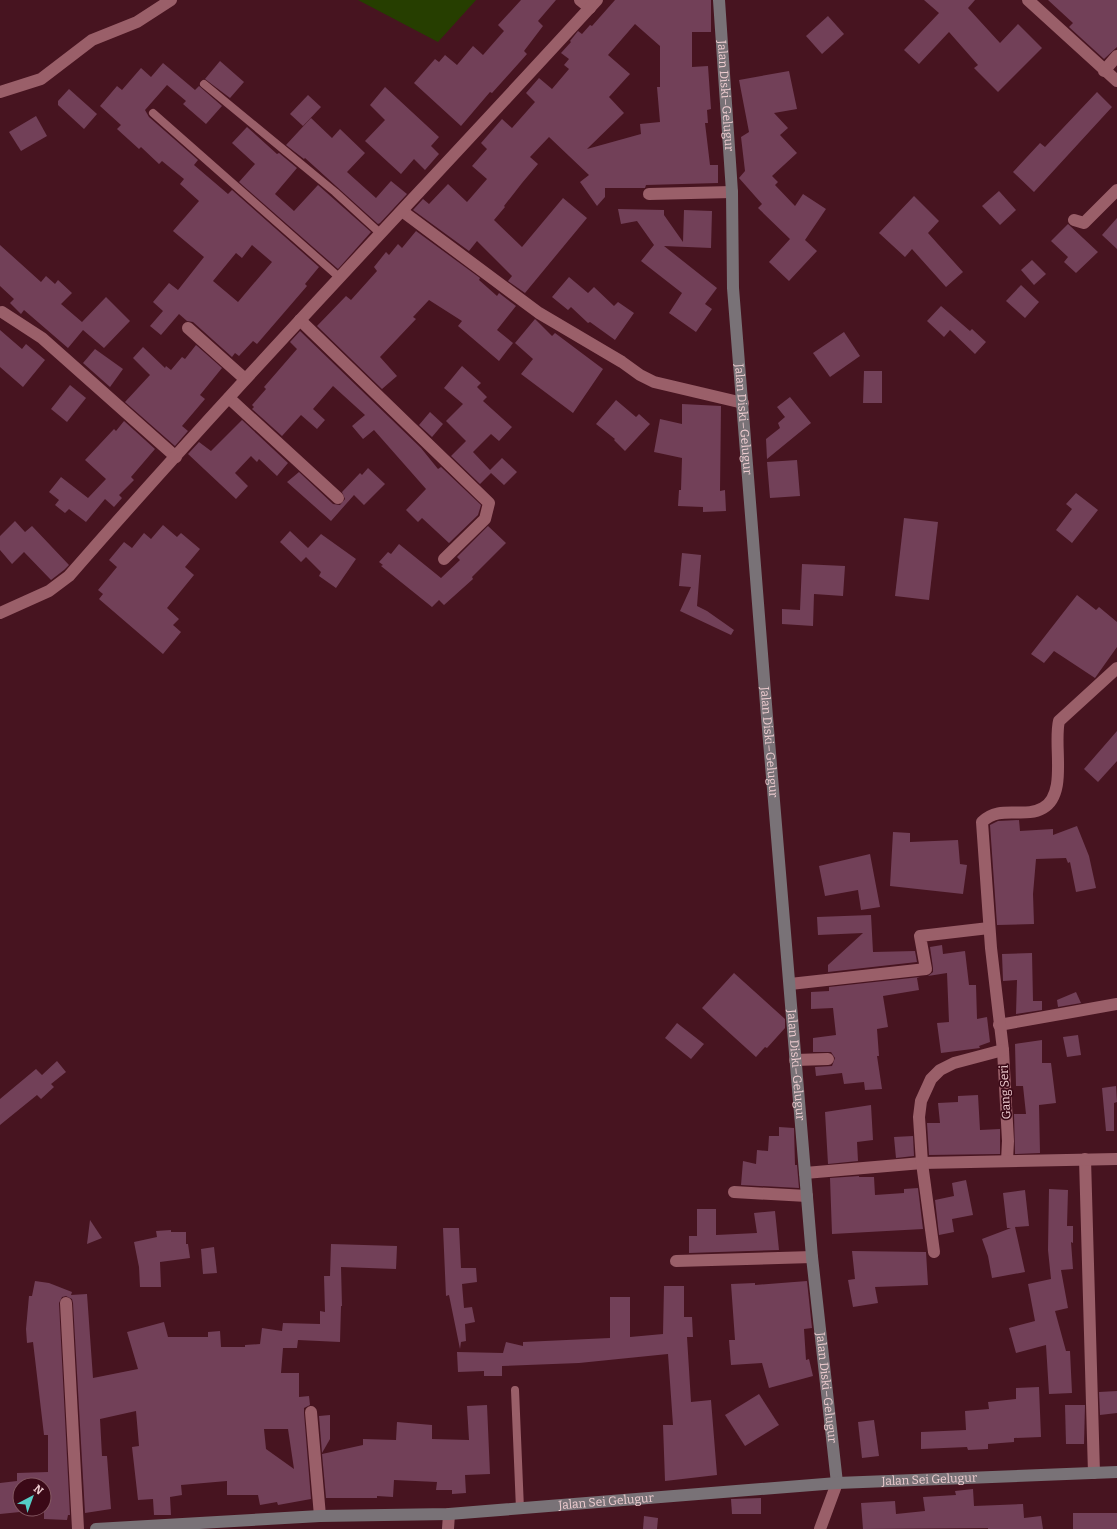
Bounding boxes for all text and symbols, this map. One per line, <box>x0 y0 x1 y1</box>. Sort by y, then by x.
street label: Jalan Diski–Gelugur <box>715 39 736 152</box>
street label: Jalan Diski–Gelugur <box>732 362 755 476</box>
street label: Jalan Diski–Gelugur <box>758 685 781 799</box>
street label: Jalan Diski–Gelugur <box>784 1008 808 1122</box>
street label: Gang Seri <box>997 1064 1013 1119</box>
street label: Jalan Diski–Gelugur <box>813 1330 840 1444</box>
street label: Jalan Sei Gelugur <box>880 1470 978 1488</box>
north arrow <box>12 1477 52 1517</box>
text: N <box>31 1482 46 1498</box>
street label: Jalan Sei Gelugur <box>557 1491 655 1512</box>

